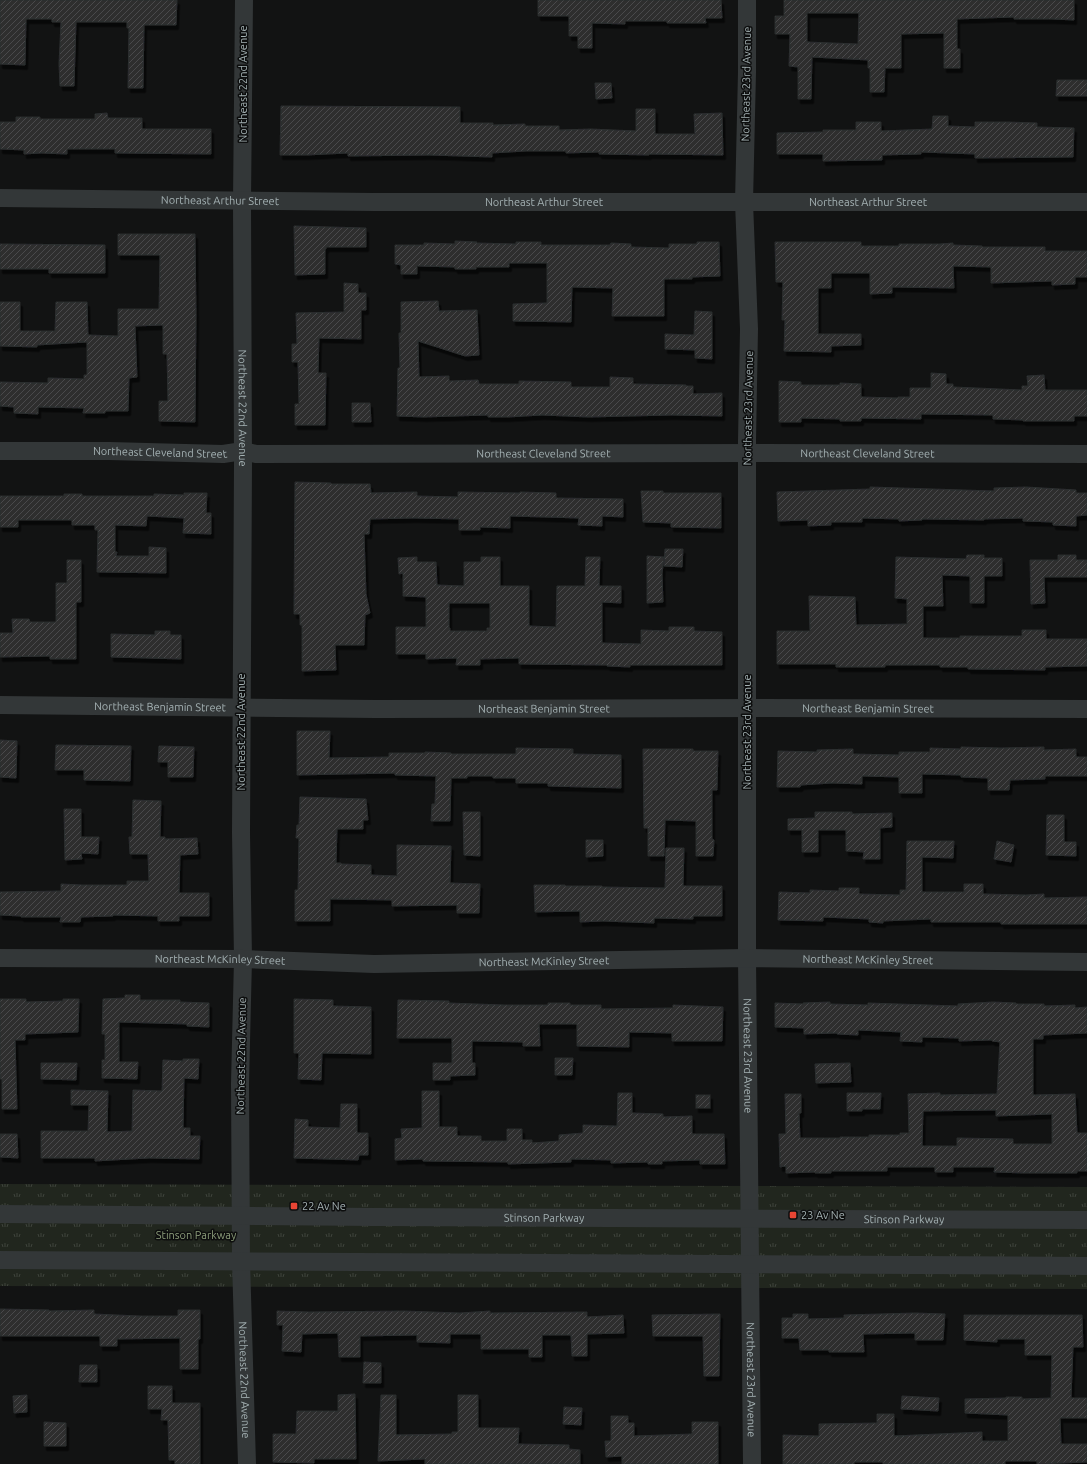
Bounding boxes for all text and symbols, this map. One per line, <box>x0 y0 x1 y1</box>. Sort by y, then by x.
street label: Northeast 22nd Avenue <box>237 25 249 143</box>
street label: Northeast 23rd Avenue <box>739 26 753 142</box>
street label: Northeast Arthur Street <box>161 194 280 207</box>
street label: Northeast Arthur Street <box>485 196 604 208</box>
street label: Northeast Arthur Street <box>809 196 928 208</box>
street label: Northeast 22nd Avenue <box>237 349 249 467</box>
street label: Northeast 23rd Avenue <box>741 350 755 466</box>
street label: Northeast Cleveland Street <box>93 445 229 460</box>
street label: Northeast Cleveland Street <box>476 447 611 460</box>
street label: Northeast Cleveland Street <box>800 447 935 460</box>
street label: Northeast 22nd Avenue <box>235 673 247 791</box>
street label: Northeast 23rd Avenue <box>741 675 753 789</box>
street label: Northeast Benjamin Street <box>94 700 227 713</box>
street label: Northeast Benjamin Street <box>478 702 611 715</box>
street label: Northeast Benjamin Street <box>802 702 935 715</box>
street label: Northeast McKinley Street <box>155 953 286 967</box>
street label: Northeast McKinley Street <box>802 953 934 966</box>
street label: Northeast McKinley Street <box>478 954 610 968</box>
street label: Northeast 22nd Avenue <box>234 997 248 1115</box>
street label: Northeast 23rd Avenue <box>741 998 755 1113</box>
place label: 22 Av Ne <box>302 1200 346 1212</box>
marker: 22 Av Ne <box>289 1201 299 1211</box>
place label: 23 Av Ne <box>801 1209 845 1221</box>
marker: 23 Av Ne <box>788 1210 798 1220</box>
street label: Stinson Parkway <box>504 1212 585 1224</box>
street label: Stinson Parkway <box>864 1213 945 1225</box>
park label: Stinson Parkway <box>156 1229 237 1241</box>
street label: Northeast 22nd Avenue <box>237 1321 252 1439</box>
street label: Northeast 23rd Avenue <box>745 1322 758 1437</box>

